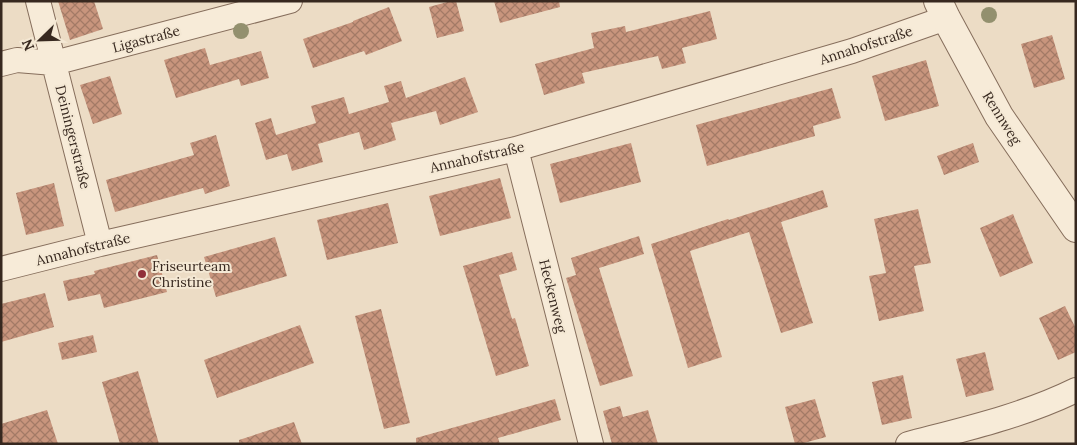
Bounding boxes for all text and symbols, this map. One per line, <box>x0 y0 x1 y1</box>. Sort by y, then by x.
north arrow <box>15 15 65 65</box>
street label: Ligastraße <box>110 21 182 57</box>
street label: Annahofstraße <box>816 21 915 69</box>
text: N <box>18 36 38 54</box>
street label: Deiningerstraße <box>51 83 95 191</box>
street label: Rennweg <box>979 88 1026 148</box>
street label: Annahofstraße <box>427 137 526 177</box>
street label: Annahofstraße <box>33 229 132 270</box>
place label: Friseurteam Christine <box>152 257 231 291</box>
street label: Heckenweg <box>535 257 571 335</box>
marker: Friseurteam Christine <box>136 268 148 280</box>

